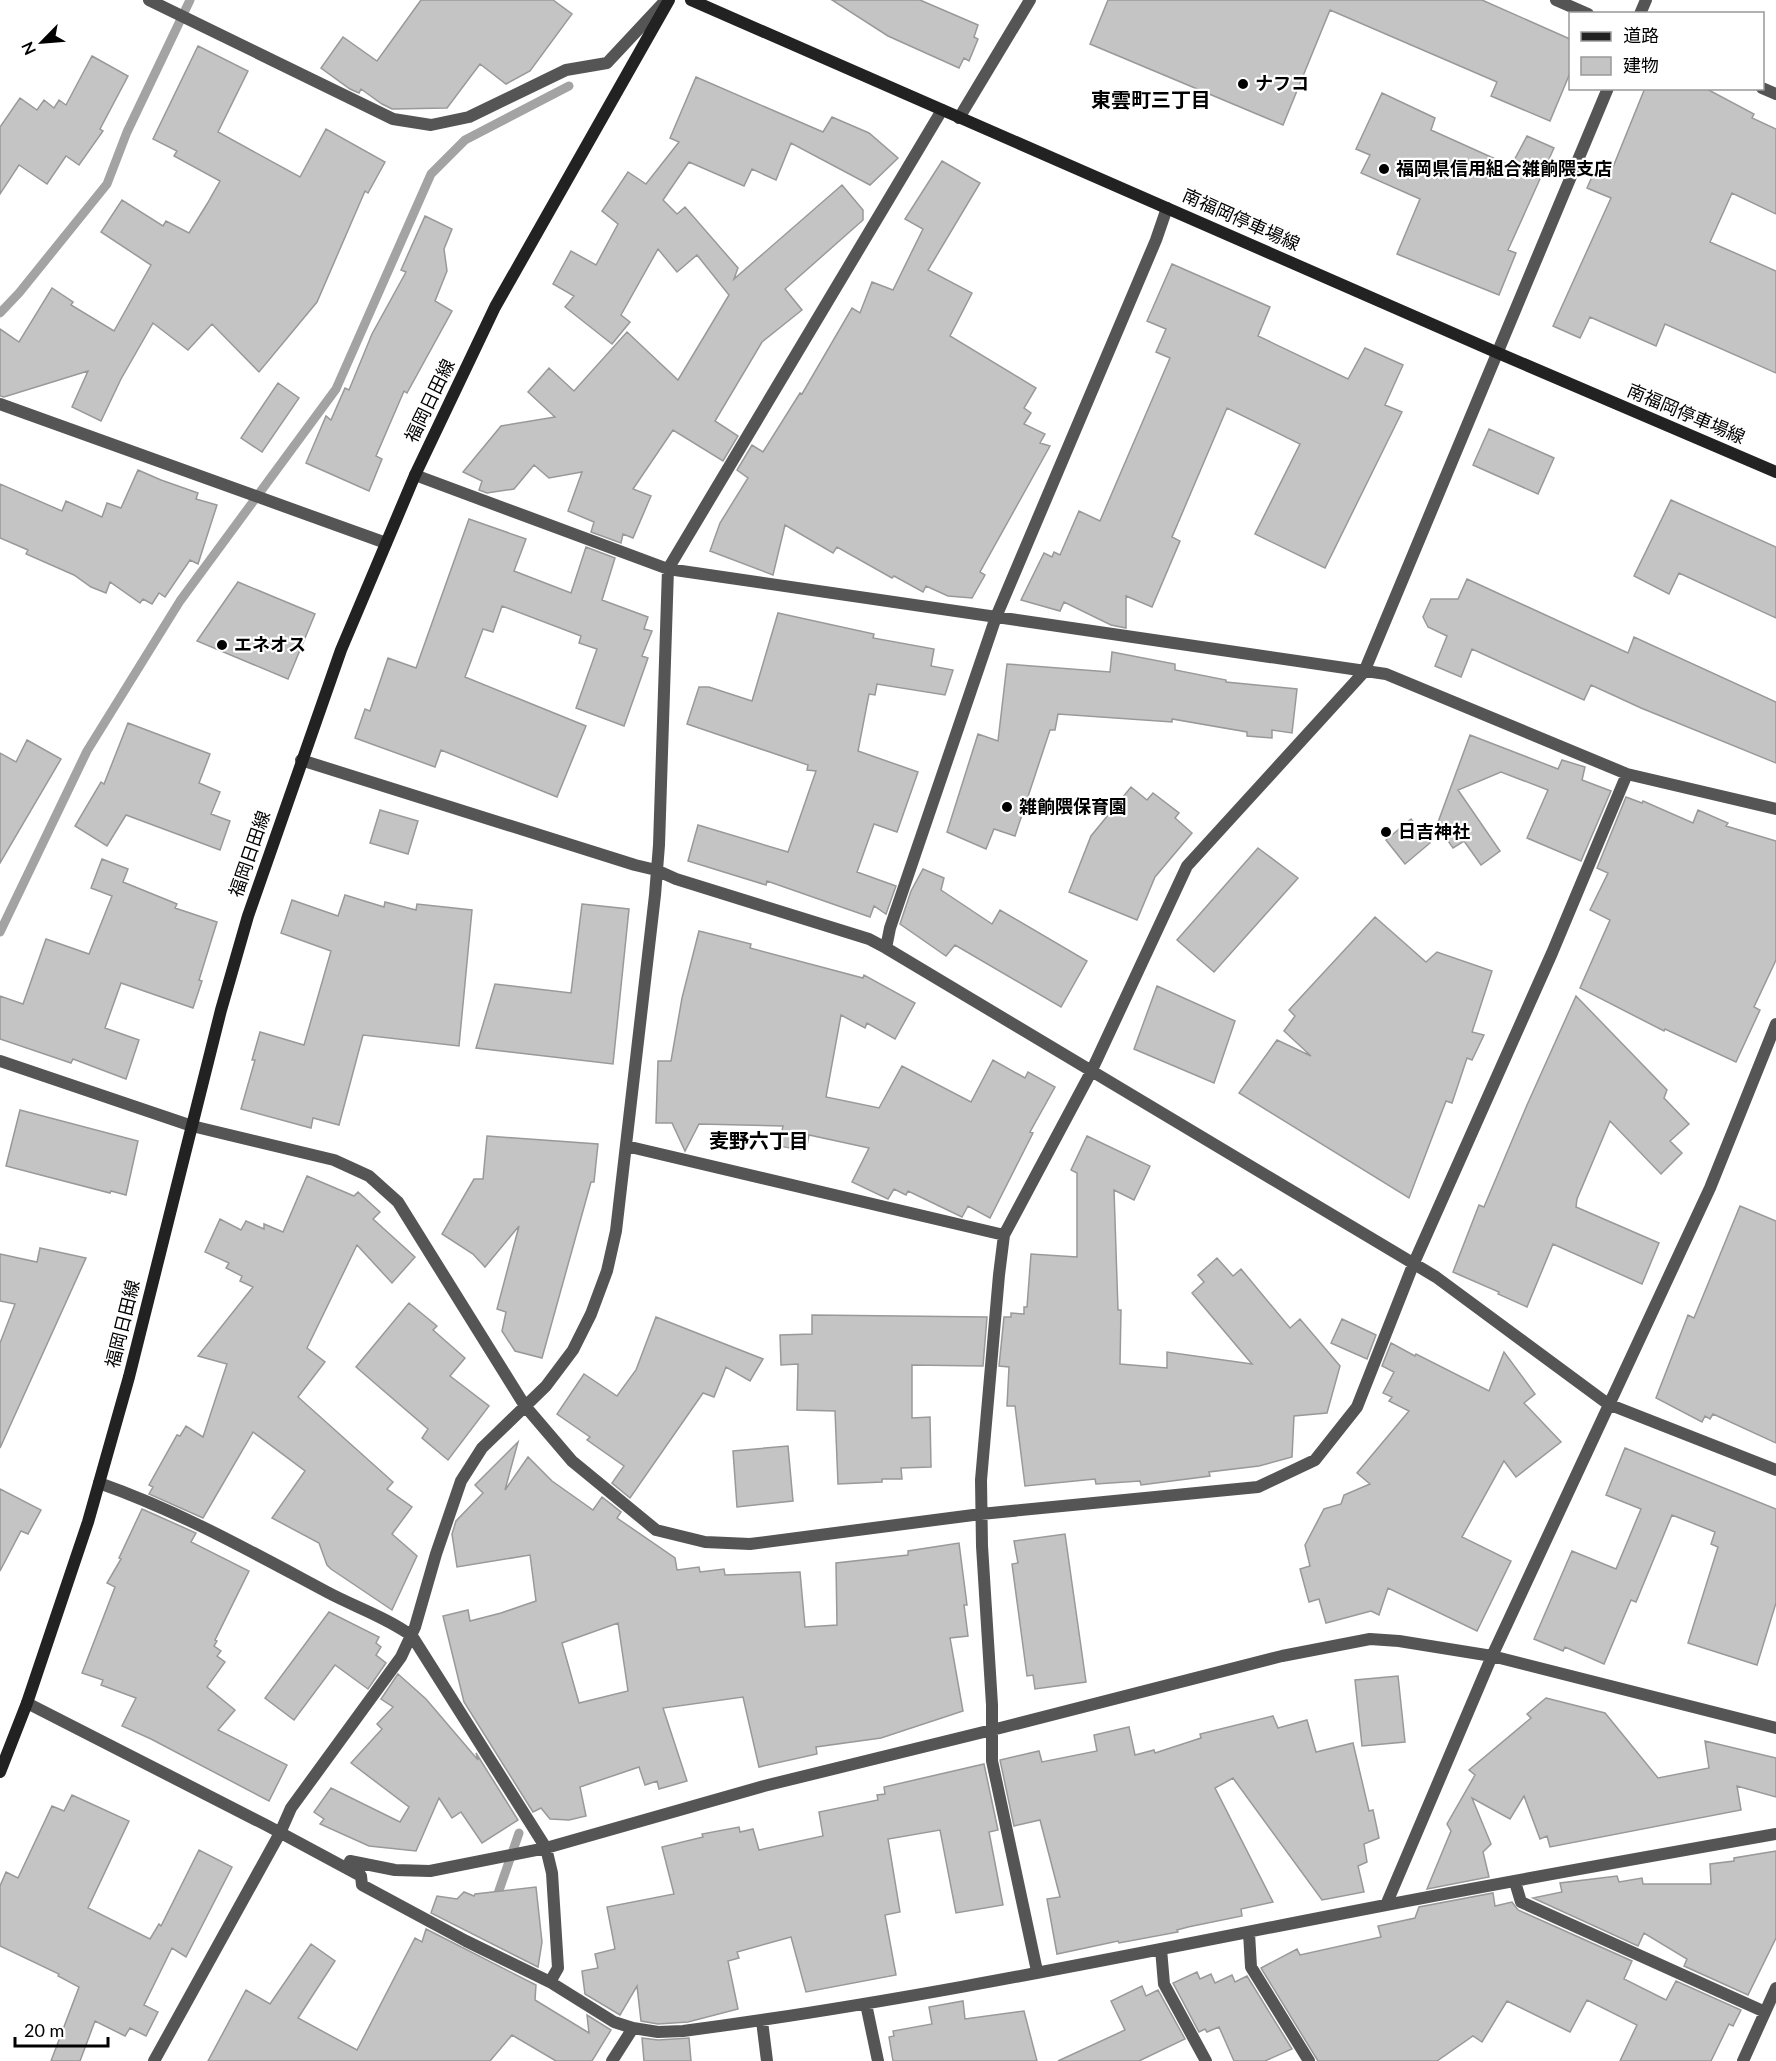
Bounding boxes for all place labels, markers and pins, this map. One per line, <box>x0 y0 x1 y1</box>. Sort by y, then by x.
place label: ナフコ <box>1255 72 1309 94</box>
marker: ナフコ <box>1236 77 1250 91</box>
place label: 福岡県信用組合雑餉隈支店 <box>1396 157 1612 179</box>
marker: 福岡県信用組合雑餉隈支店 <box>1377 162 1391 176</box>
place label: エネオス <box>234 633 306 655</box>
marker: エネオス <box>215 638 229 652</box>
place label: 雑餉隈保育園 <box>1019 795 1127 817</box>
marker: 雑餉隈保育園 <box>1000 800 1014 814</box>
place label: 日吉神社 <box>1398 820 1470 842</box>
marker: 日吉神社 <box>1379 825 1393 839</box>

